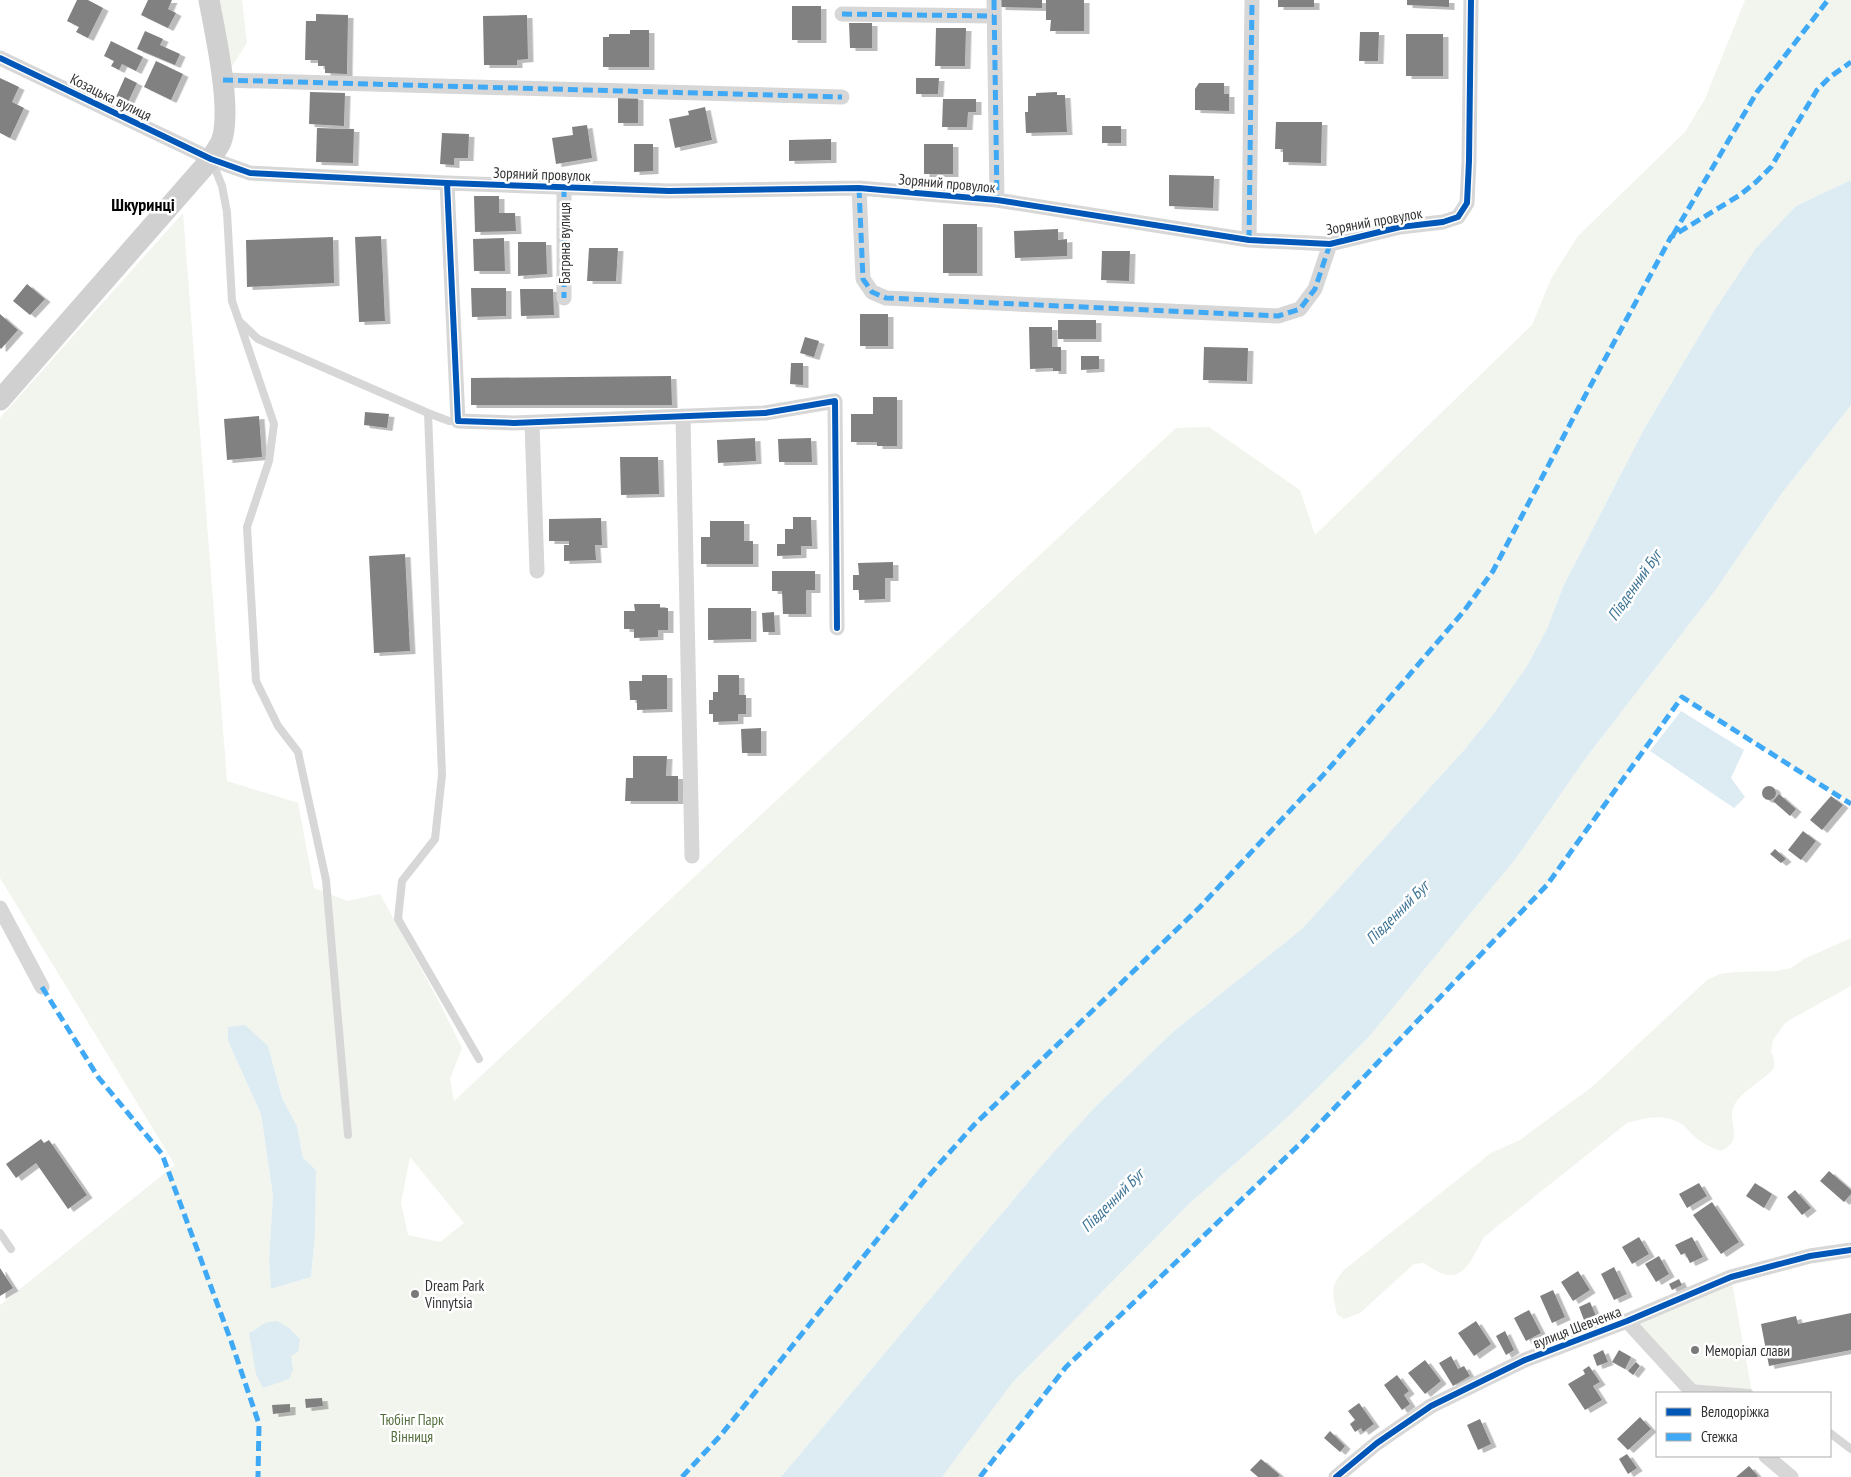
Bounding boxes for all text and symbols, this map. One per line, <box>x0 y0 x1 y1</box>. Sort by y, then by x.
street label: Козацька вулиця <box>67 69 155 125</box>
street label: Зоряний провулок <box>493 163 591 185</box>
street label: Зоряний провулок <box>898 169 997 197</box>
district label: Шкуринці <box>111 193 175 216</box>
street label: Багряна вулиця <box>555 202 574 284</box>
street label: Зоряний провулок <box>1324 203 1424 239</box>
water label: Південний Буг <box>1603 544 1667 624</box>
water label: Південний Буг <box>1361 875 1434 948</box>
water label: Південний Буг <box>1076 1163 1149 1236</box>
place label: Dream Park Vinnytsia <box>424 1276 485 1312</box>
marker: Dream Park Vinnytsia <box>409 1288 421 1300</box>
street label: вулиця Шевченка <box>1530 1301 1624 1353</box>
place label: Меморіал слави <box>1705 1341 1790 1360</box>
marker: Меморіал слави <box>1689 1344 1701 1356</box>
legend <box>1656 1392 1831 1457</box>
text: Велодоріжка <box>1701 1402 1769 1421</box>
park label: Тюбінг Парк Вінниця <box>380 1410 444 1446</box>
text: Стежка <box>1701 1427 1738 1446</box>

